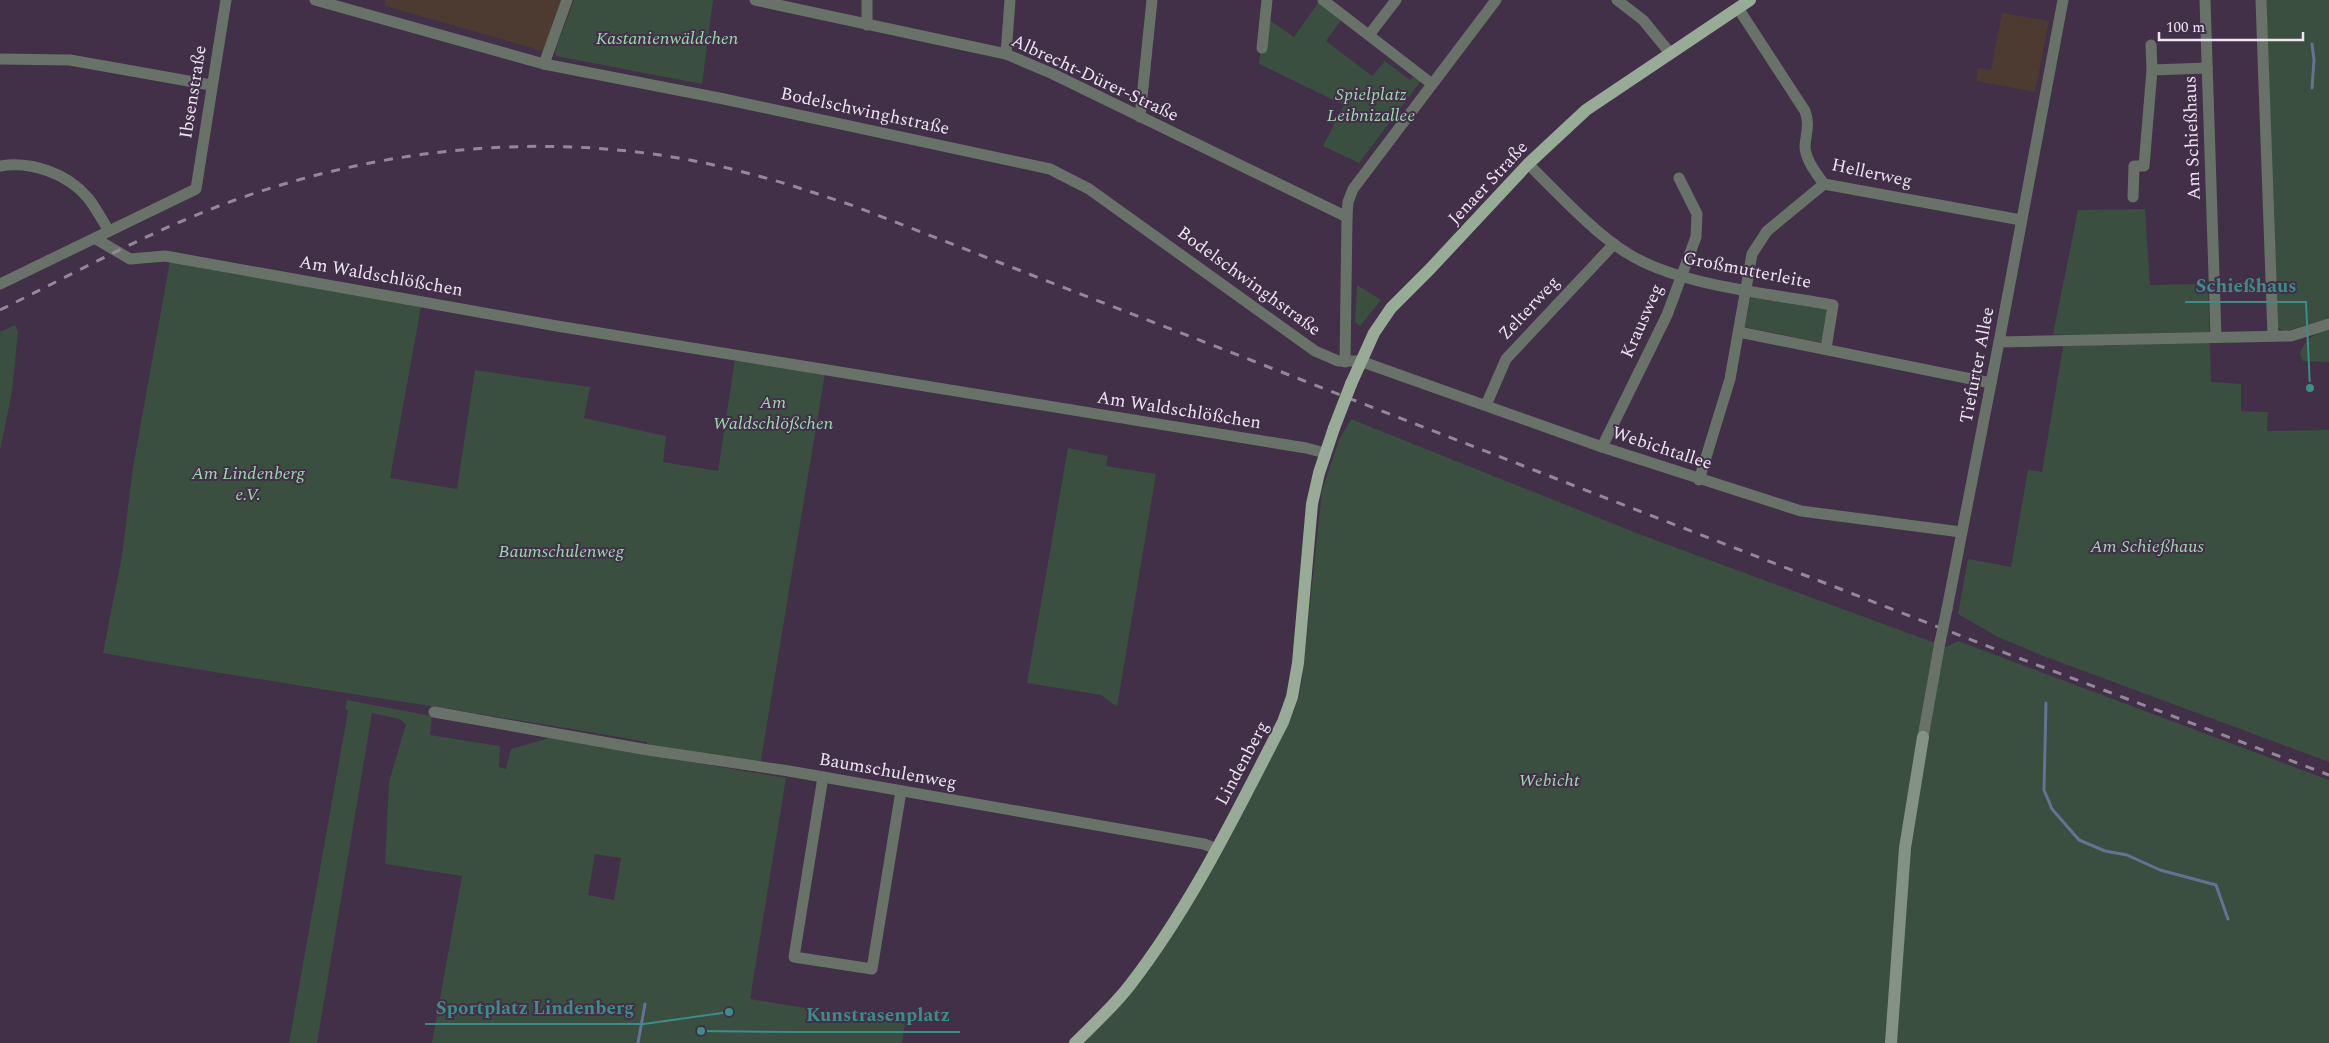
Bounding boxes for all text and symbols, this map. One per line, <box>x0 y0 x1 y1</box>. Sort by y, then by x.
scale bar <box>2159 10 2303 42</box>
text: 100 m <box>2166 16 2205 39</box>
park label: Kastanienwäldchen <box>596 25 739 52</box>
street label: Albrecht-Dürer-Straße <box>1007 27 1183 129</box>
street label: Ibsenstraße <box>172 44 214 140</box>
street label: Am Schießhaus <box>2176 75 2208 201</box>
street label: Bodelschwinghstraße <box>778 80 952 142</box>
park label: Spielplatz Leibnizallee <box>1327 81 1415 129</box>
street label: Jenaer Straße <box>1442 135 1534 231</box>
street label: Hellerweg <box>1829 151 1915 195</box>
street label: Bodelschwinghstraße <box>1171 219 1327 343</box>
street label: Großmutterleite <box>1680 244 1814 296</box>
street label: Am Waldschlößchen <box>297 248 465 304</box>
callout: Schießhaus <box>2185 268 2306 302</box>
street label: Zelterweg <box>1492 270 1566 346</box>
text: Schießhaus <box>2195 272 2297 301</box>
street label: Krausweg <box>1614 279 1670 363</box>
street label: Tiefurter Allee <box>1952 305 2002 425</box>
street label: Am Waldschlößchen <box>1095 384 1263 436</box>
park label: Am Waldschlößchen <box>713 389 834 437</box>
street label: Webichtallee <box>1608 419 1716 477</box>
park label: Am Lindenberg e.V. <box>190 460 306 508</box>
park label: Am Schießhaus <box>2089 533 2204 560</box>
park label: Baumschulenweg <box>498 538 625 565</box>
street label: Lindenberg <box>1208 716 1276 810</box>
street label: Baumschulenweg <box>817 746 959 796</box>
park label: Webicht <box>1519 767 1580 794</box>
callout: Sportplatz Lindenberg <box>425 990 644 1024</box>
text: Sportplatz Lindenberg <box>436 994 634 1023</box>
callout: Kunstrasenplatz <box>796 998 960 1032</box>
text: Kunstrasenplatz <box>806 1001 950 1030</box>

